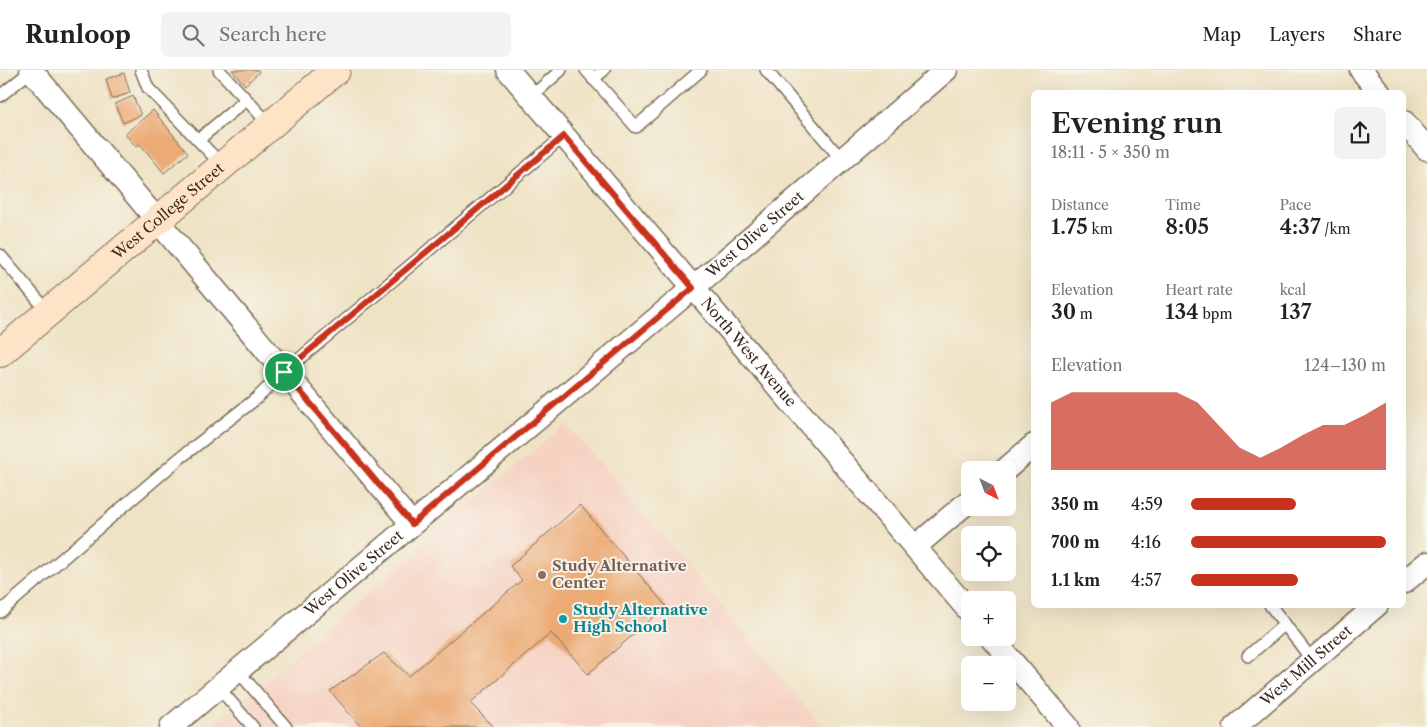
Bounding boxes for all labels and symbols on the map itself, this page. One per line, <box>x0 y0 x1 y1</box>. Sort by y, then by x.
street label: West College Street <box>107 158 228 264</box>
street label: West Olive Street <box>701 186 808 282</box>
street label: North West Avenue <box>697 293 801 411</box>
pin <box>263 351 305 393</box>
north arrow <box>961 461 1016 516</box>
street label: West Olive Street <box>300 525 407 620</box>
place label: Study Alternative Center <box>552 556 687 592</box>
marker: Study Alternative Center <box>536 569 548 581</box>
place label: Study Alternative High School <box>573 600 708 636</box>
marker: Study Alternative High School <box>557 613 569 625</box>
street label: West Mill Street <box>1256 620 1356 711</box>

